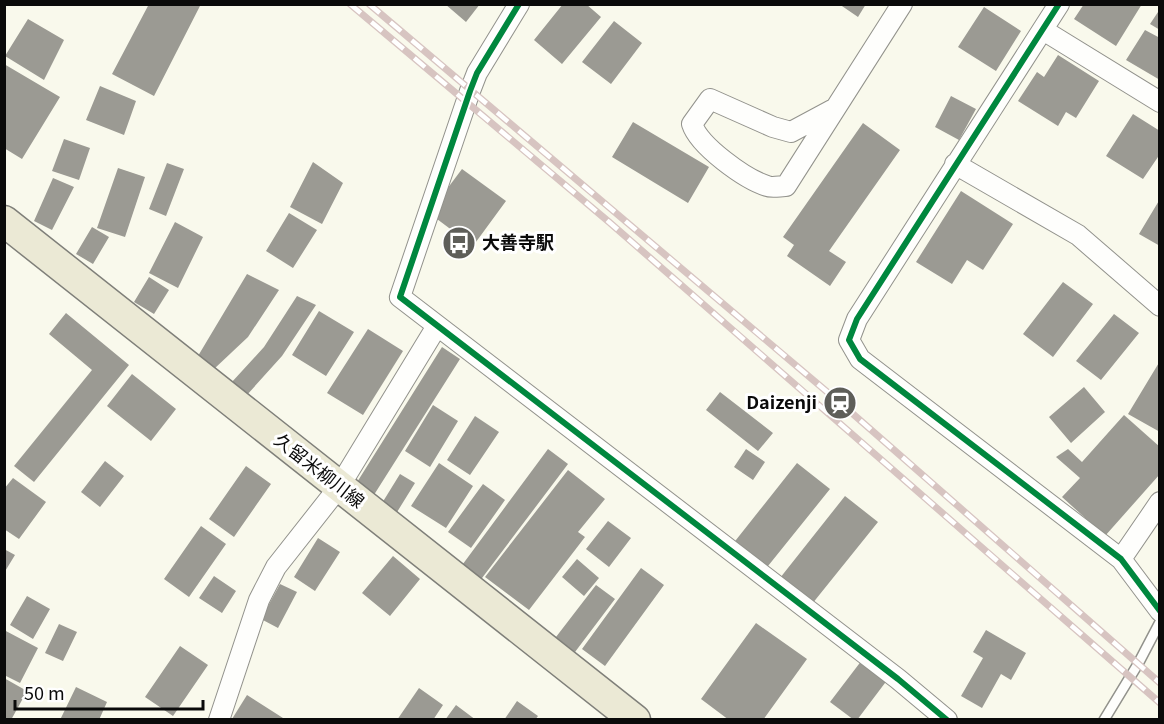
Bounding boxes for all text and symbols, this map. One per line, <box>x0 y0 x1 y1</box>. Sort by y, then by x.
bus stop icon: 大善寺駅 <box>441 225 477 261</box>
place label: 大善寺駅 <box>482 228 554 254</box>
station icon: Daizenji <box>822 385 858 421</box>
place label: Daizenji <box>746 388 817 414</box>
street label: 久留米柳川線 <box>270 426 371 513</box>
scale bar <box>15 673 202 711</box>
text: 50 m <box>24 679 65 705</box>

